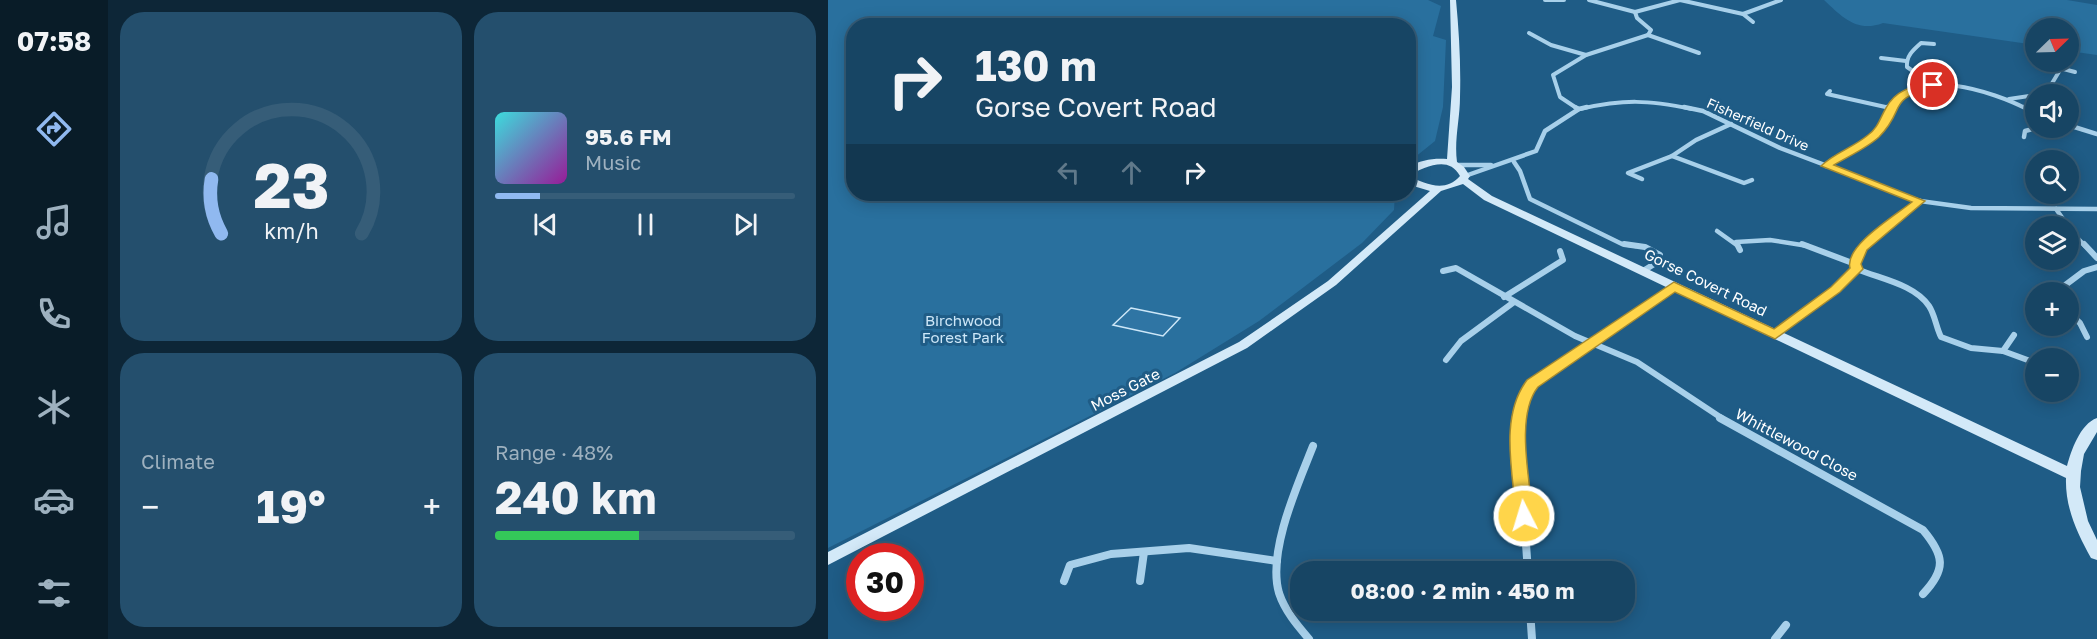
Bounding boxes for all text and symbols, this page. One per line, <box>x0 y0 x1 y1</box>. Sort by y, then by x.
north arrow <box>2025 18 2079 72</box>
map controls <box>2025 18 2079 402</box>
text: 07:58 <box>17 25 91 57</box>
text: 130 m <box>975 40 1097 90</box>
icon: right <box>876 42 954 120</box>
pin <box>1907 59 1958 110</box>
icon: arrive <box>1916 68 1949 101</box>
button: sound <box>2025 84 2079 138</box>
text: Gorse Covert Road <box>975 91 1217 123</box>
street label: Fisherfield Drive <box>1704 94 1812 154</box>
icon: directions <box>33 108 75 150</box>
text: 95.6 FM <box>585 123 672 150</box>
text: 23 <box>253 147 329 222</box>
text: Music <box>585 150 641 174</box>
button: search <box>2025 150 2079 204</box>
icon: left <box>1052 156 1085 189</box>
icon: ahead <box>1115 156 1148 189</box>
icon: right <box>1178 156 1211 189</box>
icon: music <box>33 201 75 243</box>
icon: previous <box>529 208 562 241</box>
icon: pause <box>629 208 662 241</box>
icon: next <box>729 208 762 241</box>
button: layers <box>2025 216 2079 270</box>
text: km/h <box>264 218 318 244</box>
street label: Gorse Covert Road <box>1642 244 1770 320</box>
button: + <box>2025 282 2079 336</box>
icon: phone <box>33 293 75 335</box>
park label: Birchwood Forest Park <box>922 311 1005 346</box>
button: − <box>2025 348 2079 402</box>
street label: Moss Gate <box>1087 364 1163 414</box>
icon: climate <box>33 386 75 428</box>
street label: Whittlewood Close <box>1733 404 1862 484</box>
text: Range · 48% <box>495 440 613 464</box>
text: Climate <box>141 449 215 473</box>
text: 240 km <box>495 470 657 524</box>
icon: car <box>33 479 75 521</box>
text: 19° <box>256 479 326 533</box>
position arrow <box>1492 484 1556 548</box>
text: − <box>141 487 159 526</box>
text: + <box>423 487 441 526</box>
speed limit sign: 30 <box>846 543 924 621</box>
icon: filters <box>33 572 75 614</box>
text: 08:00 · 2 min · 450 m <box>1351 577 1574 604</box>

